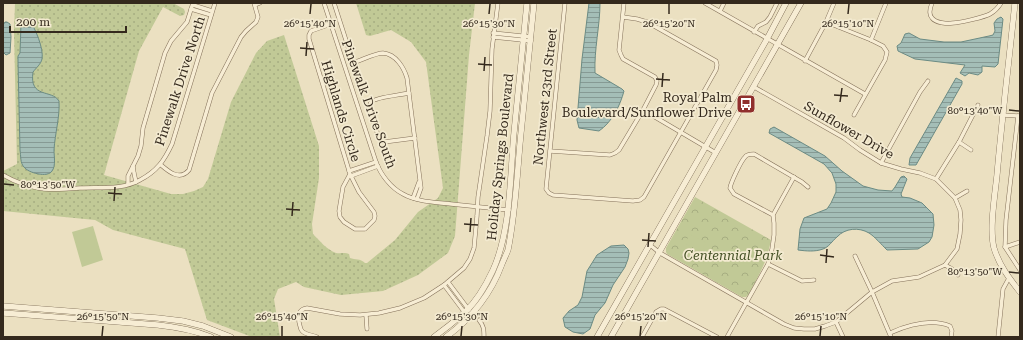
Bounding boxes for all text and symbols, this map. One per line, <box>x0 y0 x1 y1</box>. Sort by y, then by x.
scale bar <box>10 8 126 34</box>
street label: Pinewalk Drive North <box>152 14 208 148</box>
text: 200 m <box>16 15 50 29</box>
text: 26°15'40"N <box>284 18 336 29</box>
text: 26°15'30"N <box>463 18 515 29</box>
text: 26°15'20"N <box>643 18 695 29</box>
text: 26°15'10"N <box>822 18 874 29</box>
street label: Northwest 23rd Street <box>530 28 560 166</box>
street label: Pinewalk Drive South <box>339 38 400 171</box>
street label: Highlands Circle <box>318 59 364 163</box>
street label: Holiday Springs Boulevard <box>484 72 516 241</box>
place label: Royal Palm Boulevard/Sunflower Drive <box>562 90 732 120</box>
bus stop icon: Royal Palm Boulevard/Sunflower Drive <box>735 93 757 115</box>
street label: Sunflower Drive <box>801 98 897 162</box>
text: 80°13'40"W <box>948 105 1003 116</box>
text: 80°13'50"W <box>21 179 76 190</box>
park label: Centennial Park <box>684 248 783 263</box>
text: 80°13'50"W <box>948 266 1003 277</box>
text: 26°15'50"N <box>77 311 129 322</box>
text: 26°15'40"N <box>256 311 308 322</box>
text: 26°15'30"N <box>436 311 488 322</box>
text: 26°15'20"N <box>615 311 667 322</box>
text: 26°15'10"N <box>795 311 847 322</box>

